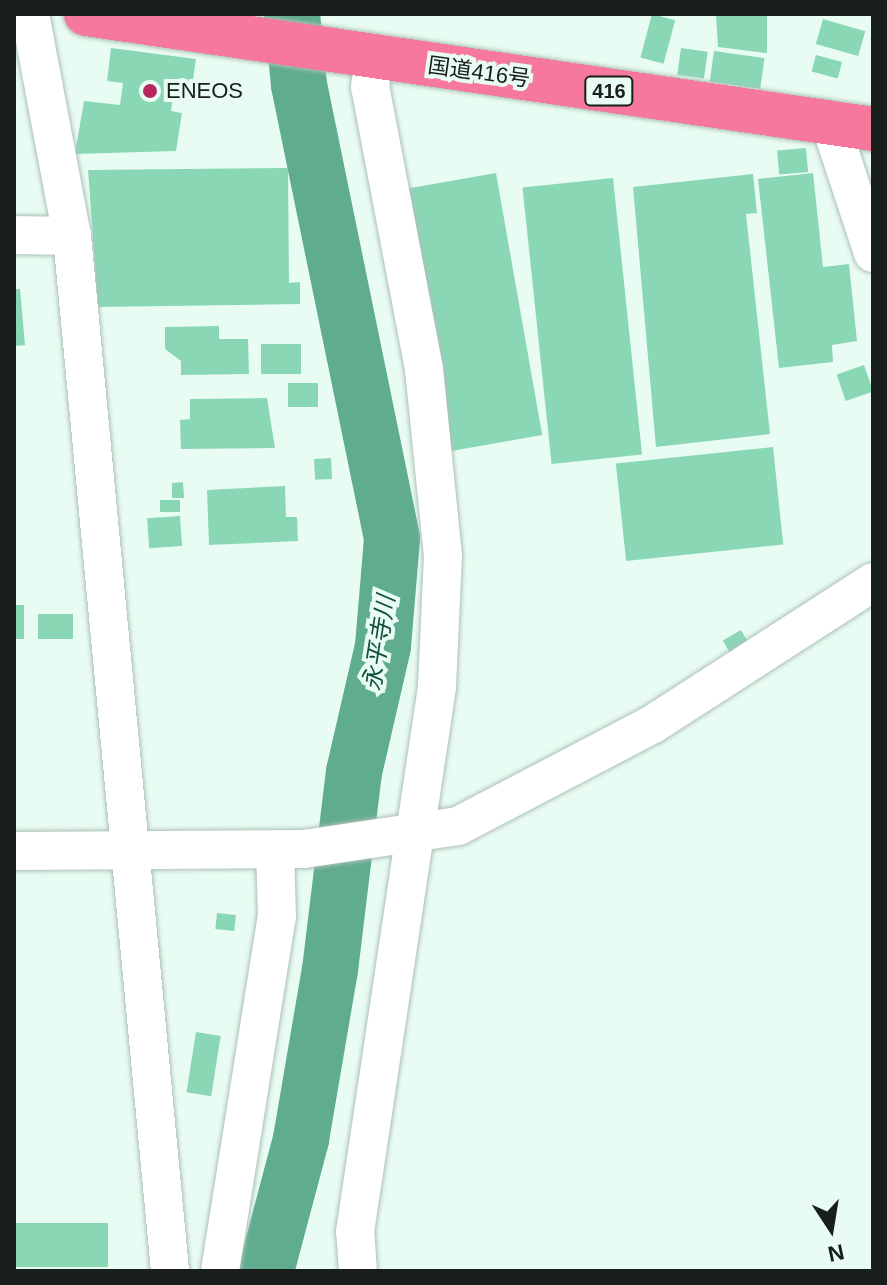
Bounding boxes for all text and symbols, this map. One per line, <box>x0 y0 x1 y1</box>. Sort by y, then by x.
street label: 国道416号 <box>426 52 532 92</box>
road number: 416 <box>583 75 635 107</box>
place label: ENEOS <box>166 78 243 104</box>
marker: ENEOS <box>141 82 159 100</box>
water label: 永平寺川 <box>357 593 401 693</box>
north arrow <box>791 1189 871 1269</box>
text: N <box>826 1239 846 1267</box>

